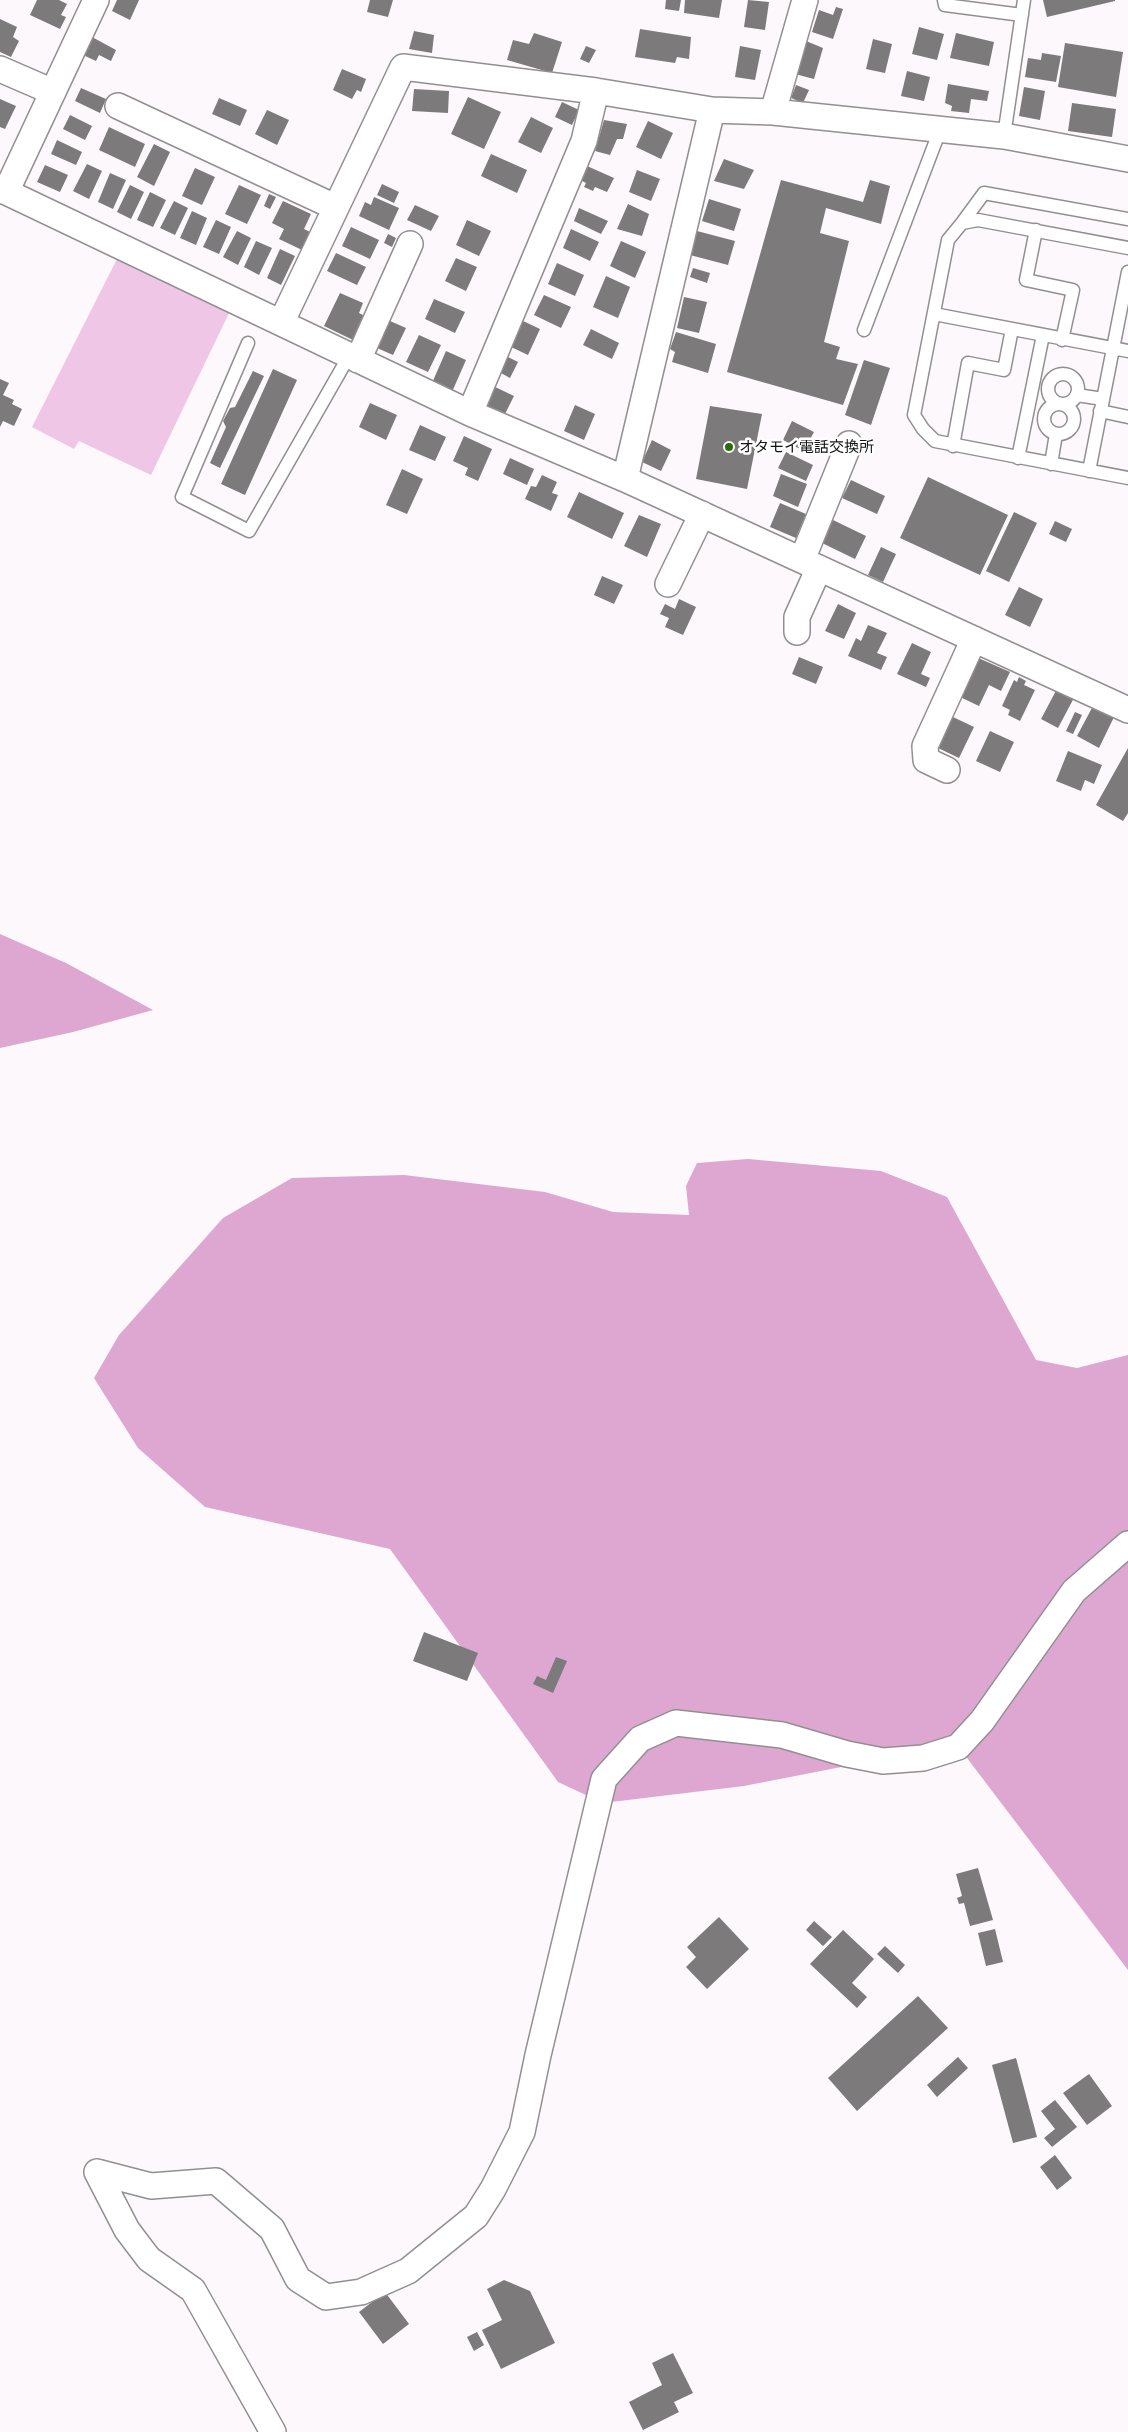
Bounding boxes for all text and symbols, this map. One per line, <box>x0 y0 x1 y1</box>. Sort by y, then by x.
place label: オタモイ電話交換所 <box>739 438 874 456</box>
marker: オタモイ電話交換所 <box>723 441 735 453</box>

